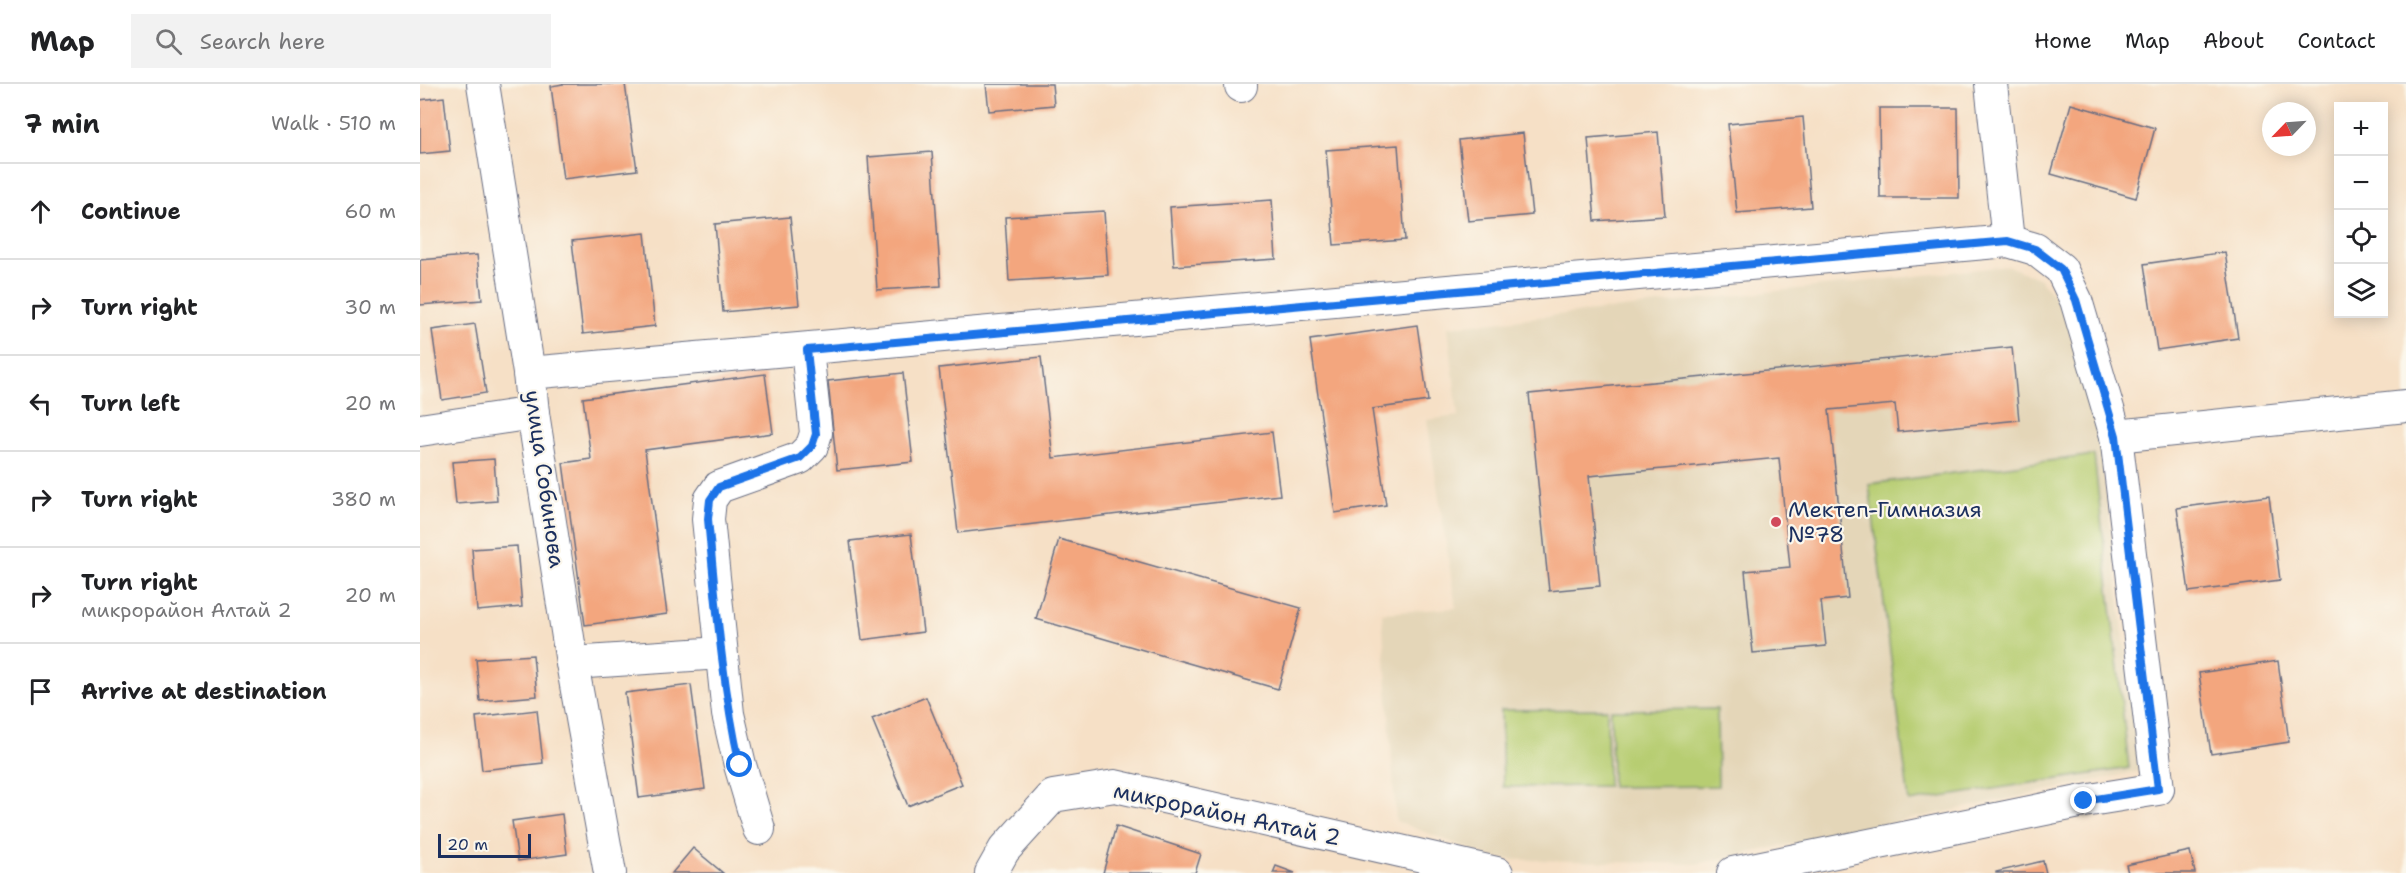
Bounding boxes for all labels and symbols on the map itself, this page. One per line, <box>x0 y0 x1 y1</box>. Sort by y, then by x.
north arrow <box>2262 102 2316 156</box>
street label: улица Собинова <box>518 388 572 570</box>
place label: Мектеп-Гимназия №78 <box>1788 495 1982 549</box>
marker: Мектеп-Гимназия №78 <box>1769 515 1783 529</box>
route start <box>726 751 752 777</box>
street label: микрорайон Алтай 2 <box>1111 776 1343 852</box>
route end <box>2070 787 2096 813</box>
scale bar <box>438 831 531 858</box>

